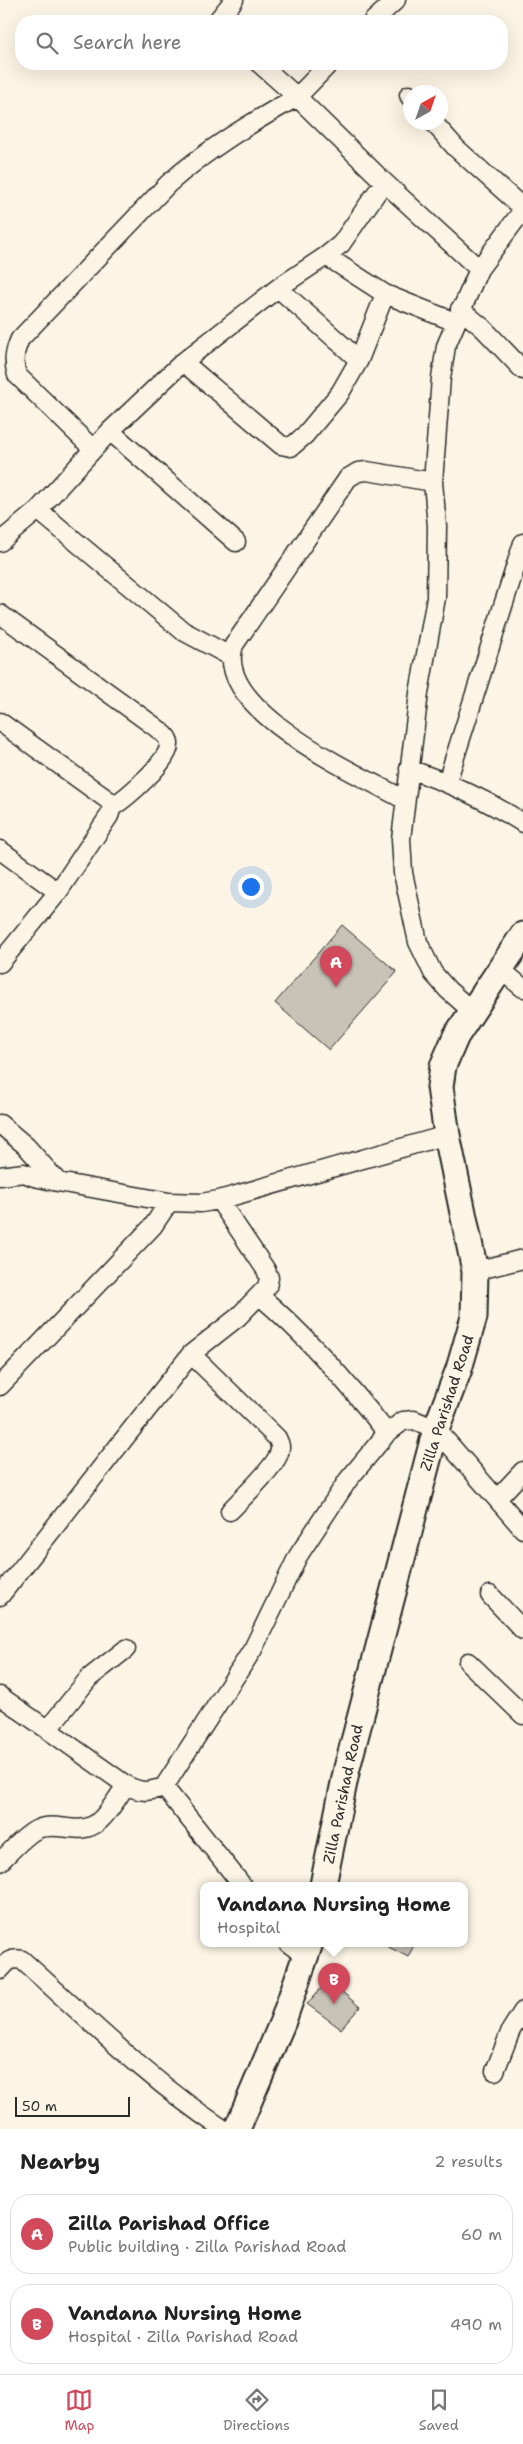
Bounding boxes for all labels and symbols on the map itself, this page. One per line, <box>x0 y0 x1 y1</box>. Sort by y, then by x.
north arrow <box>403 85 448 130</box>
your location <box>238 874 264 900</box>
pin: A <box>320 946 352 987</box>
street label: Zilla Parishad Road <box>416 1332 479 1474</box>
street label: Zilla Parishad Road <box>318 1722 368 1866</box>
pin: B <box>318 1963 350 2004</box>
scale bar <box>15 2094 130 2117</box>

